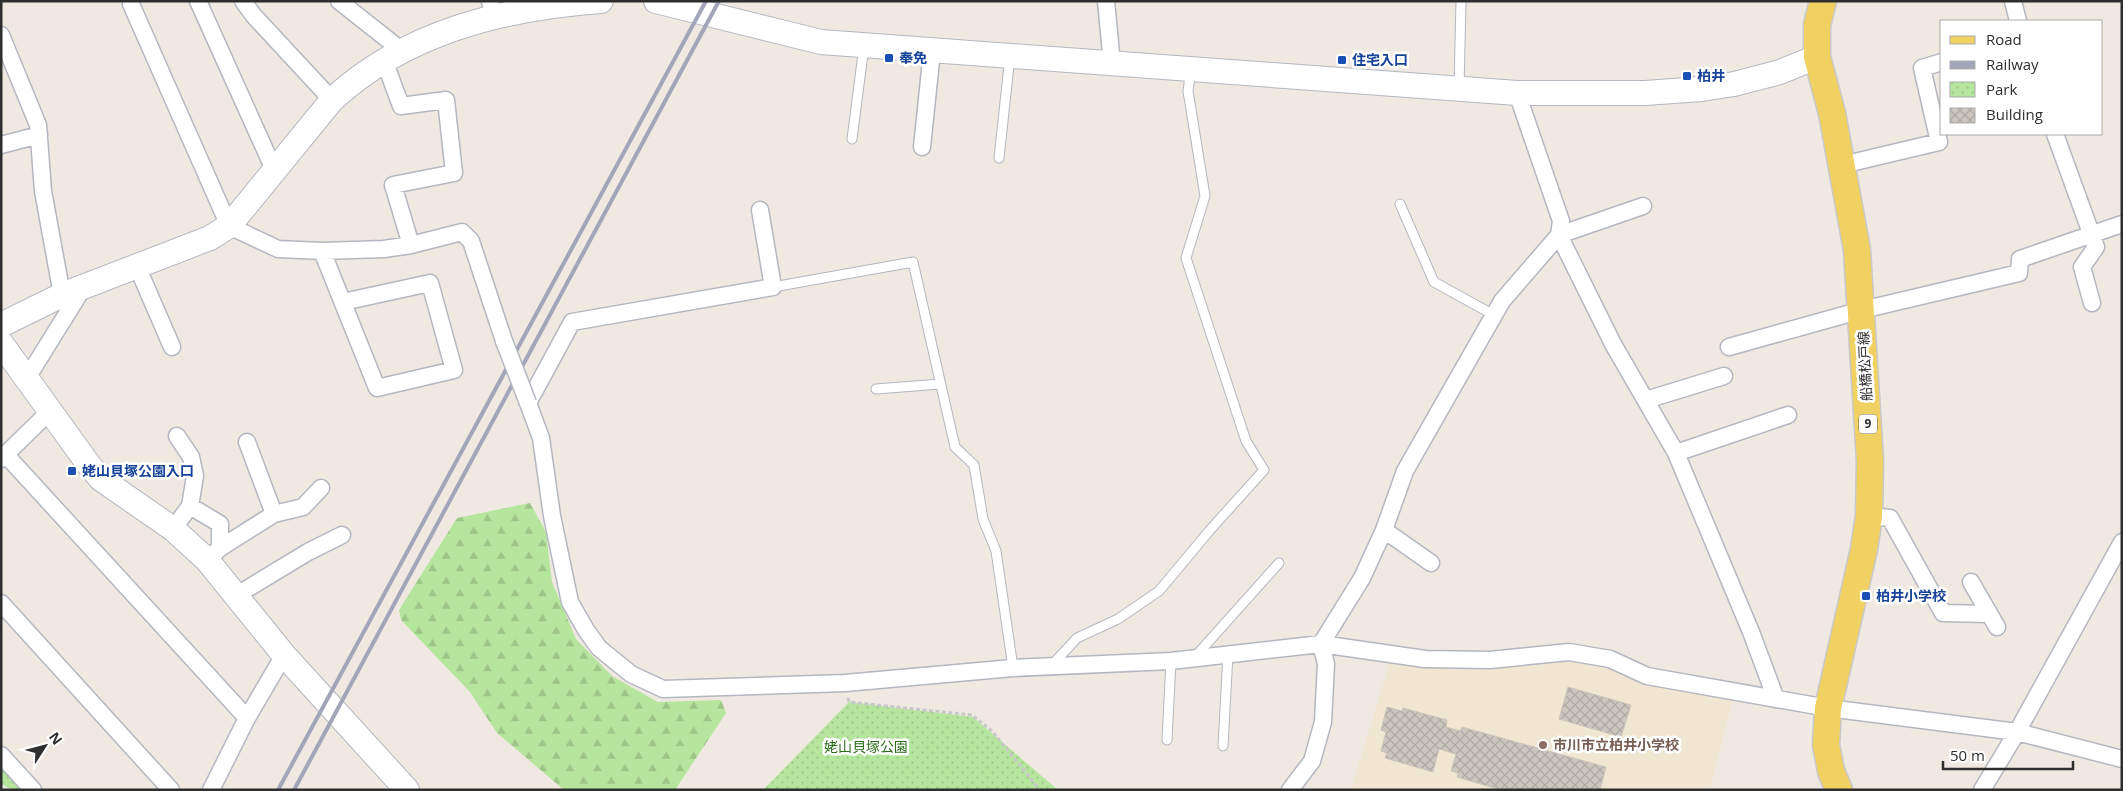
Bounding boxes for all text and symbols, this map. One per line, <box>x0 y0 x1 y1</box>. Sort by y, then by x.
legend <box>1940 20 2103 135</box>
text: Road <box>1986 29 2022 49</box>
place label: 奉免 <box>899 48 927 67</box>
place label: 住宅入口 <box>1352 50 1408 69</box>
marker: 奉免 <box>883 52 895 64</box>
marker: 住宅入口 <box>1336 54 1348 66</box>
text: Railway <box>1986 54 2039 74</box>
place label: 柏井 <box>1697 66 1725 85</box>
marker: 柏井 <box>1681 70 1693 82</box>
text: Park <box>1986 79 2017 99</box>
text: Building <box>1986 104 2043 124</box>
street label: 船橋松戸線 <box>1853 331 1876 401</box>
road number: 9 <box>1859 414 1877 434</box>
place label: 姥山貝塚公園入口 <box>82 461 194 480</box>
marker: 姥山貝塚公園入口 <box>66 465 78 477</box>
place label: 柏井小学校 <box>1876 586 1946 605</box>
marker: 柏井小学校 <box>1860 590 1872 602</box>
north arrow <box>20 721 70 771</box>
text: N <box>45 728 67 748</box>
place label: 市川市立柏井小学校 <box>1553 735 1679 754</box>
park label: 姥山貝塚公園 <box>824 737 908 756</box>
scale bar <box>1943 738 2073 770</box>
marker: 市川市立柏井小学校 <box>1537 739 1549 751</box>
text: 50 m <box>1950 745 1985 765</box>

